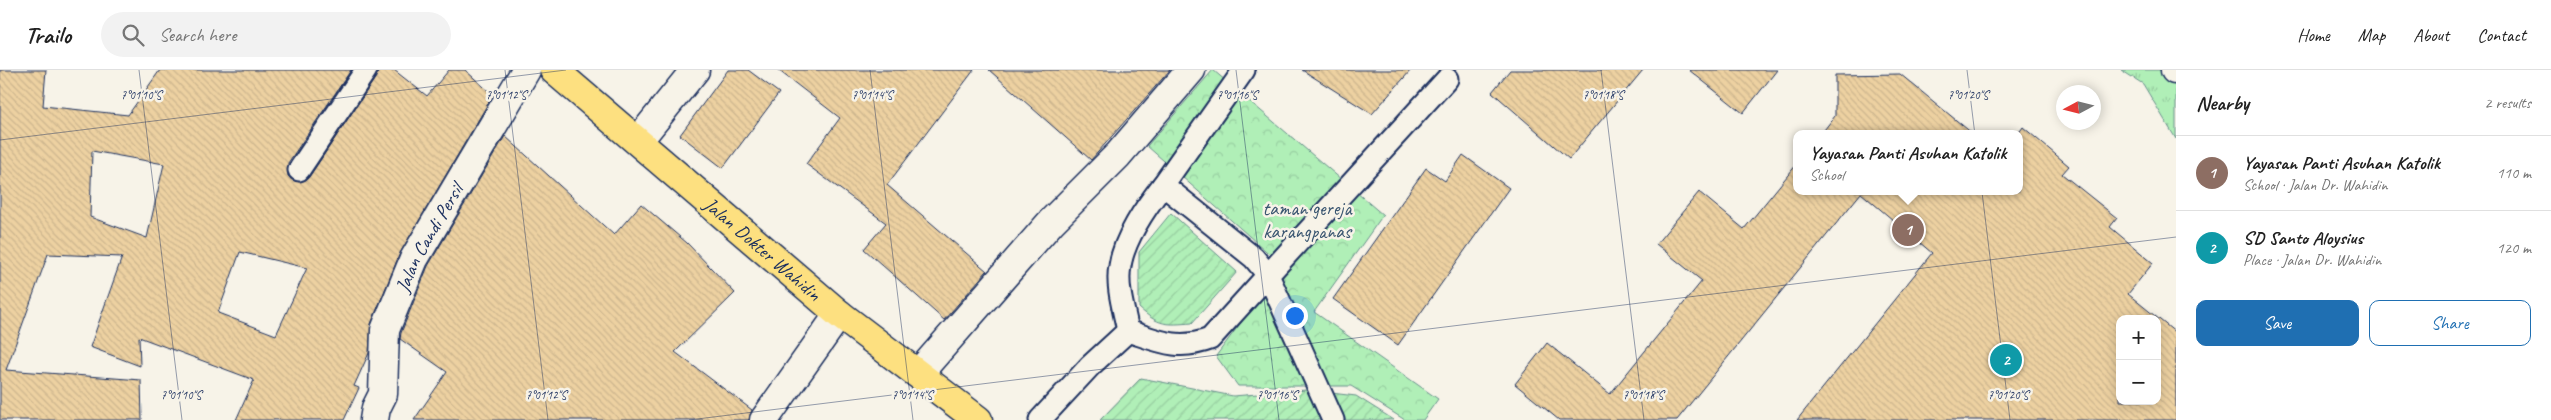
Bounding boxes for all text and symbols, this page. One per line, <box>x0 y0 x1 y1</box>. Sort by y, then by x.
search box <box>101 12 451 57</box>
text: Trailo <box>25 20 71 50</box>
icon: search <box>119 21 147 49</box>
text: Search here <box>159 23 236 47</box>
text: Home <box>2297 24 2330 46</box>
text: Map <box>2358 24 2385 46</box>
text: About <box>2413 24 2449 46</box>
text: Contact <box>2477 24 2526 46</box>
north arrow <box>2056 85 2101 130</box>
text: 7°01'10"S <box>121 87 163 103</box>
text: 7°01'12"S <box>486 87 528 103</box>
text: 7°01'14"S <box>852 87 894 103</box>
text: 7°01'16"S <box>1217 87 1259 103</box>
text: 7°01'18"S <box>1583 87 1625 103</box>
text: 7°01'20"S <box>1948 87 1990 103</box>
text: Nearby <box>2196 90 2249 116</box>
text: 2 results <box>2484 93 2531 113</box>
popup <box>1793 130 2023 195</box>
text: Yayasan Panti Asuhan Katolik <box>1810 141 2006 165</box>
text: Yayasan Panti Asuhan Katolik <box>2243 151 2440 175</box>
text: 1 <box>2208 163 2216 183</box>
text: 110 m <box>2497 163 2531 183</box>
text: School <box>1810 165 1844 185</box>
text: School · Jalan Dr. Wahidin <box>2243 175 2388 195</box>
street label: Jalan Candi Persil <box>389 176 470 297</box>
street label: Jalan Dokter Wahidin <box>698 191 828 307</box>
park label: taman gereja karangpanas <box>1263 196 1353 244</box>
pin: 1 <box>1892 211 1924 249</box>
text: SD Santo Aloysius <box>2243 226 2363 250</box>
text: 2 <box>2208 238 2216 258</box>
text: 120 m <box>2497 238 2531 258</box>
text: Place · Jalan Dr. Wahidin <box>2243 250 2381 270</box>
button: Save <box>2196 300 2359 346</box>
button: Share <box>2369 300 2531 346</box>
your location <box>1282 303 1308 329</box>
map controls <box>2116 315 2161 405</box>
button: + <box>2116 315 2161 360</box>
pin: 2 <box>1990 341 2022 379</box>
button: − <box>2116 360 2161 405</box>
text: 7°01'10"S <box>161 387 203 403</box>
text: 7°01'12"S <box>526 387 568 403</box>
text: 7°01'14"S <box>892 387 934 403</box>
text: 7°01'16"S <box>1257 387 1299 403</box>
text: 7°01'18"S <box>1623 387 1665 403</box>
text: 7°01'20"S <box>1988 387 2030 403</box>

